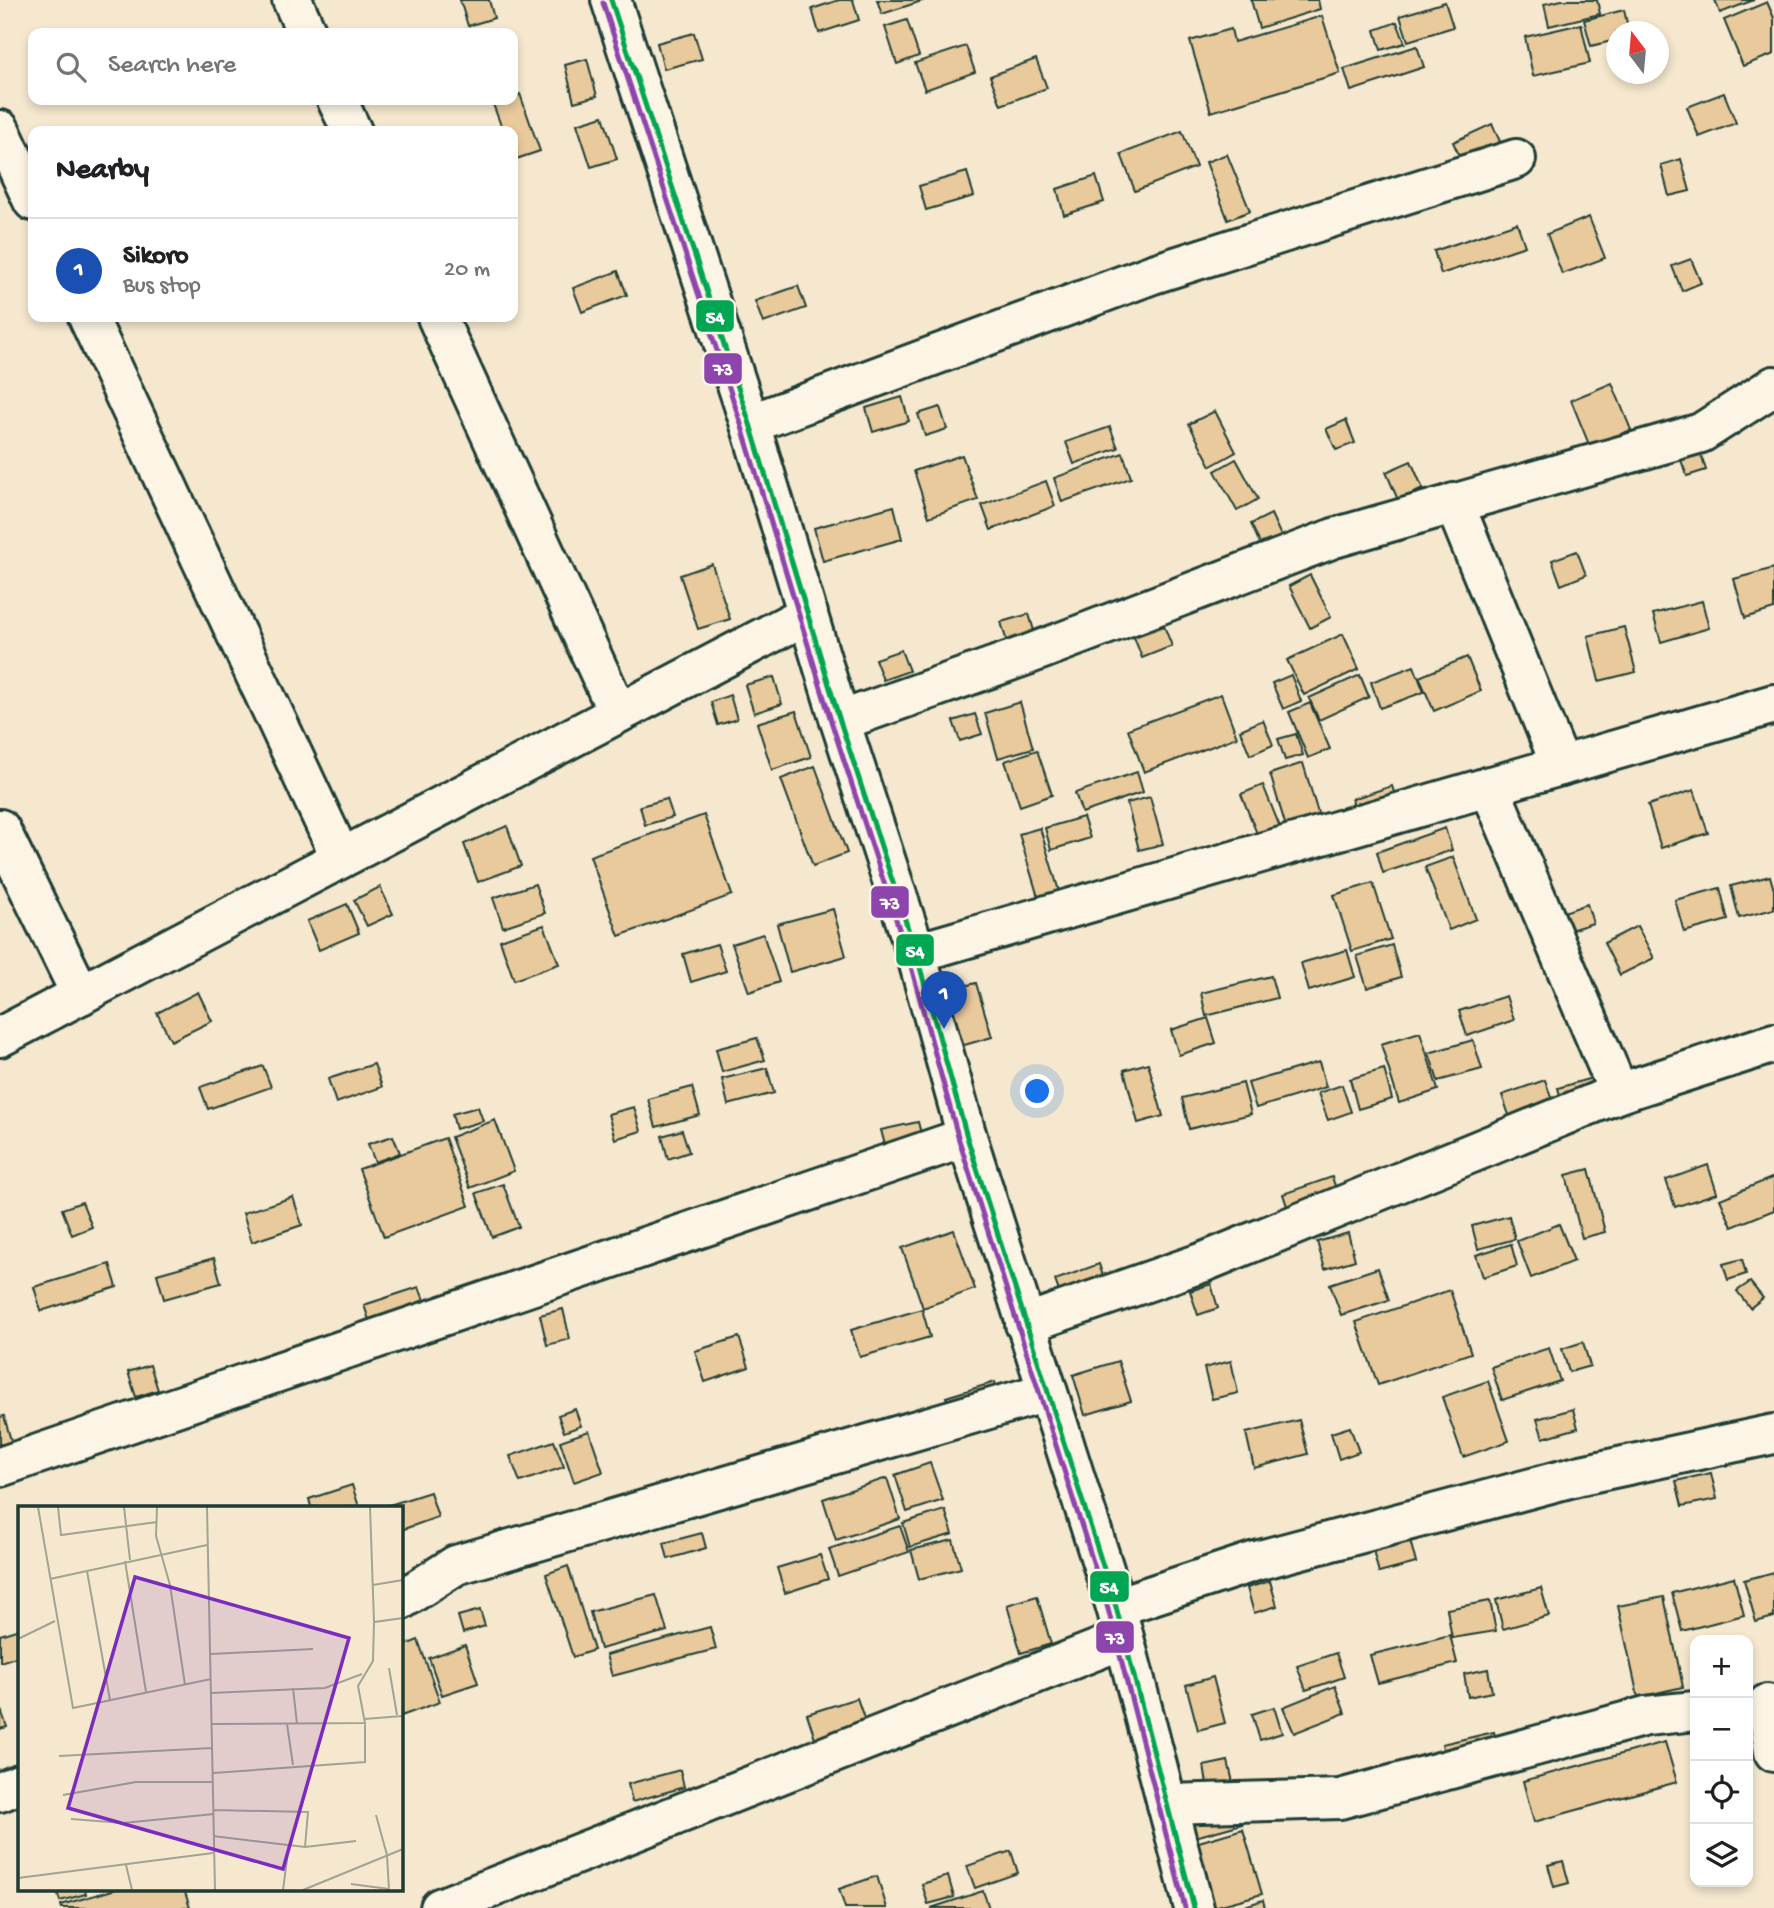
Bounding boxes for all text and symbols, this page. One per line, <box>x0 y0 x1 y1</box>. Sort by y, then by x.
north arrow <box>1606 21 1669 84</box>
search box <box>28 28 518 105</box>
icon: search <box>52 48 90 86</box>
text: Search here <box>108 51 236 82</box>
text: Nearby <box>56 154 149 189</box>
text: Sikoro <box>123 242 188 273</box>
text: 1 <box>74 257 84 284</box>
text: 20 m <box>444 257 490 284</box>
text: Bus stop <box>123 273 201 300</box>
line badge: 54 <box>695 299 735 333</box>
text: 54 <box>706 308 725 331</box>
line badge: 73 <box>703 352 743 385</box>
text: 73 <box>712 360 733 383</box>
line badge: 73 <box>870 885 910 919</box>
text: 73 <box>879 894 900 917</box>
line badge: 54 <box>895 933 935 967</box>
text: 54 <box>906 942 925 965</box>
pin: 1 <box>921 971 967 1029</box>
your location <box>1020 1074 1054 1108</box>
inset map <box>18 1506 402 1890</box>
line badge: 54 <box>1089 1570 1130 1603</box>
text: 54 <box>1100 1578 1119 1601</box>
line badge: 73 <box>1095 1620 1135 1654</box>
text: 73 <box>1104 1629 1125 1652</box>
map controls <box>1690 1635 1753 1887</box>
button: + <box>1690 1635 1753 1698</box>
button: − <box>1690 1698 1753 1761</box>
button: locate <box>1690 1761 1753 1824</box>
button: layers <box>1690 1824 1753 1887</box>

